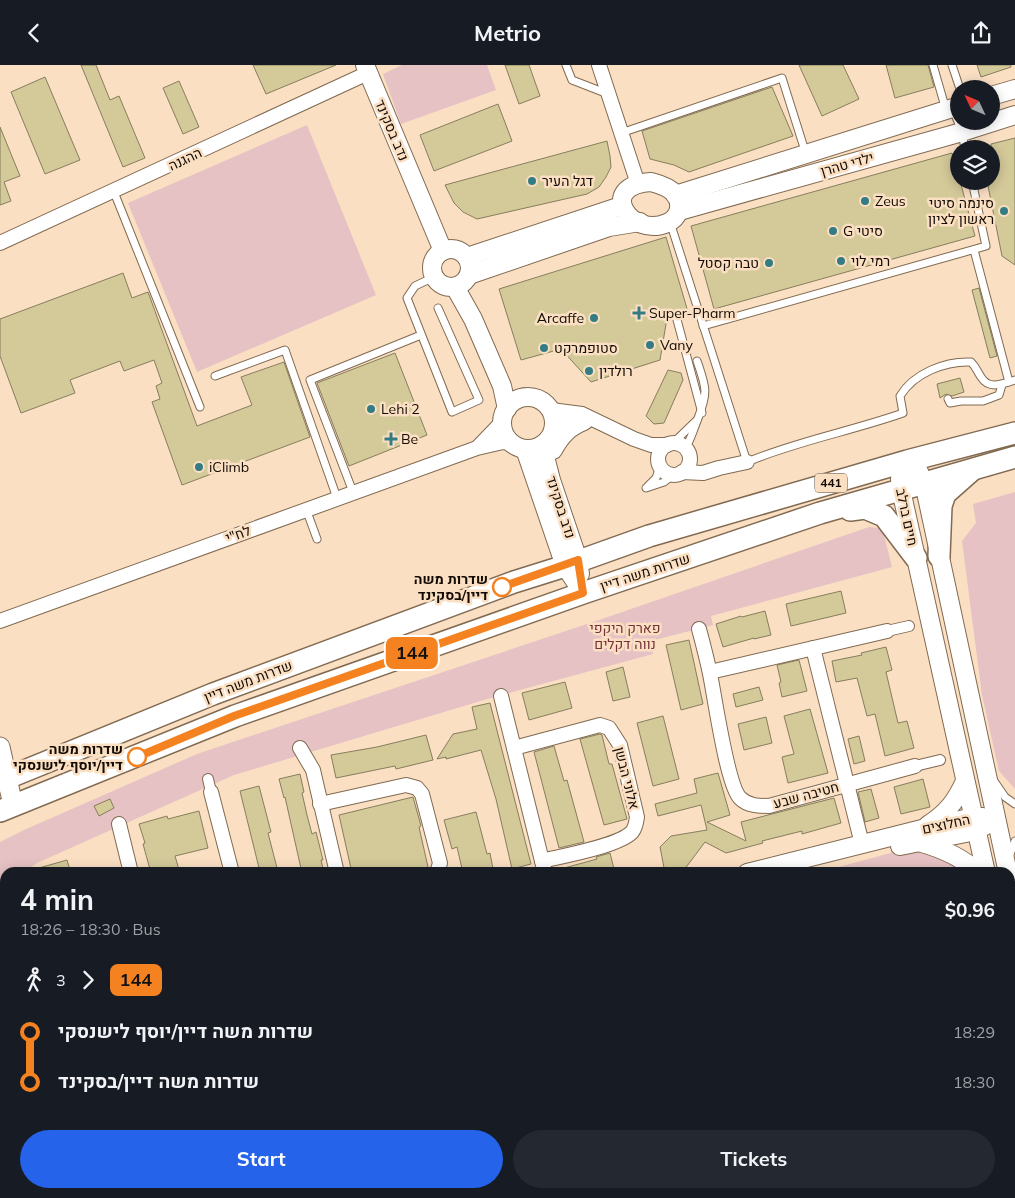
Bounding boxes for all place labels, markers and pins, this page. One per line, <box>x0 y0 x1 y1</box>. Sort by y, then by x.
place label: דגל העיר <box>542 172 593 190</box>
marker: דגל העיר <box>526 175 538 187</box>
place label: Zeus <box>875 192 906 210</box>
place label: סינמה סיטי ראשון לציון <box>928 194 994 228</box>
marker: Zeus <box>859 195 871 207</box>
marker: סינמה סיטי ראשון לציון <box>998 205 1010 217</box>
place label: G סיטי <box>843 222 883 240</box>
marker: G סיטי <box>827 225 839 237</box>
place label: רמי לוי <box>851 252 890 270</box>
place label: טבה קסטל <box>698 254 759 272</box>
marker: רמי לוי <box>835 255 847 267</box>
marker: טבה קסטל <box>763 257 775 269</box>
place label: Super-Pharm <box>649 304 736 322</box>
marker: Super-Pharm <box>633 307 645 319</box>
place label: Arcaffe <box>537 309 584 327</box>
marker: Arcaffe <box>588 312 600 324</box>
place label: Vany <box>660 336 694 354</box>
place label: סטופמרקט <box>554 339 618 357</box>
marker: Vany <box>644 339 656 351</box>
marker: סטופמרקט <box>538 342 550 354</box>
place label: רולדין <box>599 362 633 380</box>
marker: רולדין <box>583 365 595 377</box>
place label: Lehi 2 <box>381 400 420 418</box>
marker: Lehi 2 <box>365 403 377 415</box>
place label: Be <box>401 430 418 448</box>
marker: Be <box>385 433 397 445</box>
place label: iClimb <box>209 458 249 476</box>
marker: iClimb <box>193 461 205 473</box>
place label: שדרות משה דיין/בסקינד <box>414 570 488 604</box>
marker: שדרות משה דיין/בסקינד <box>492 577 512 597</box>
place label: שדרות משה דיין/יוסף לישנסקי <box>13 740 123 774</box>
marker: שדרות משה דיין/יוסף לישנסקי <box>127 747 147 767</box>

